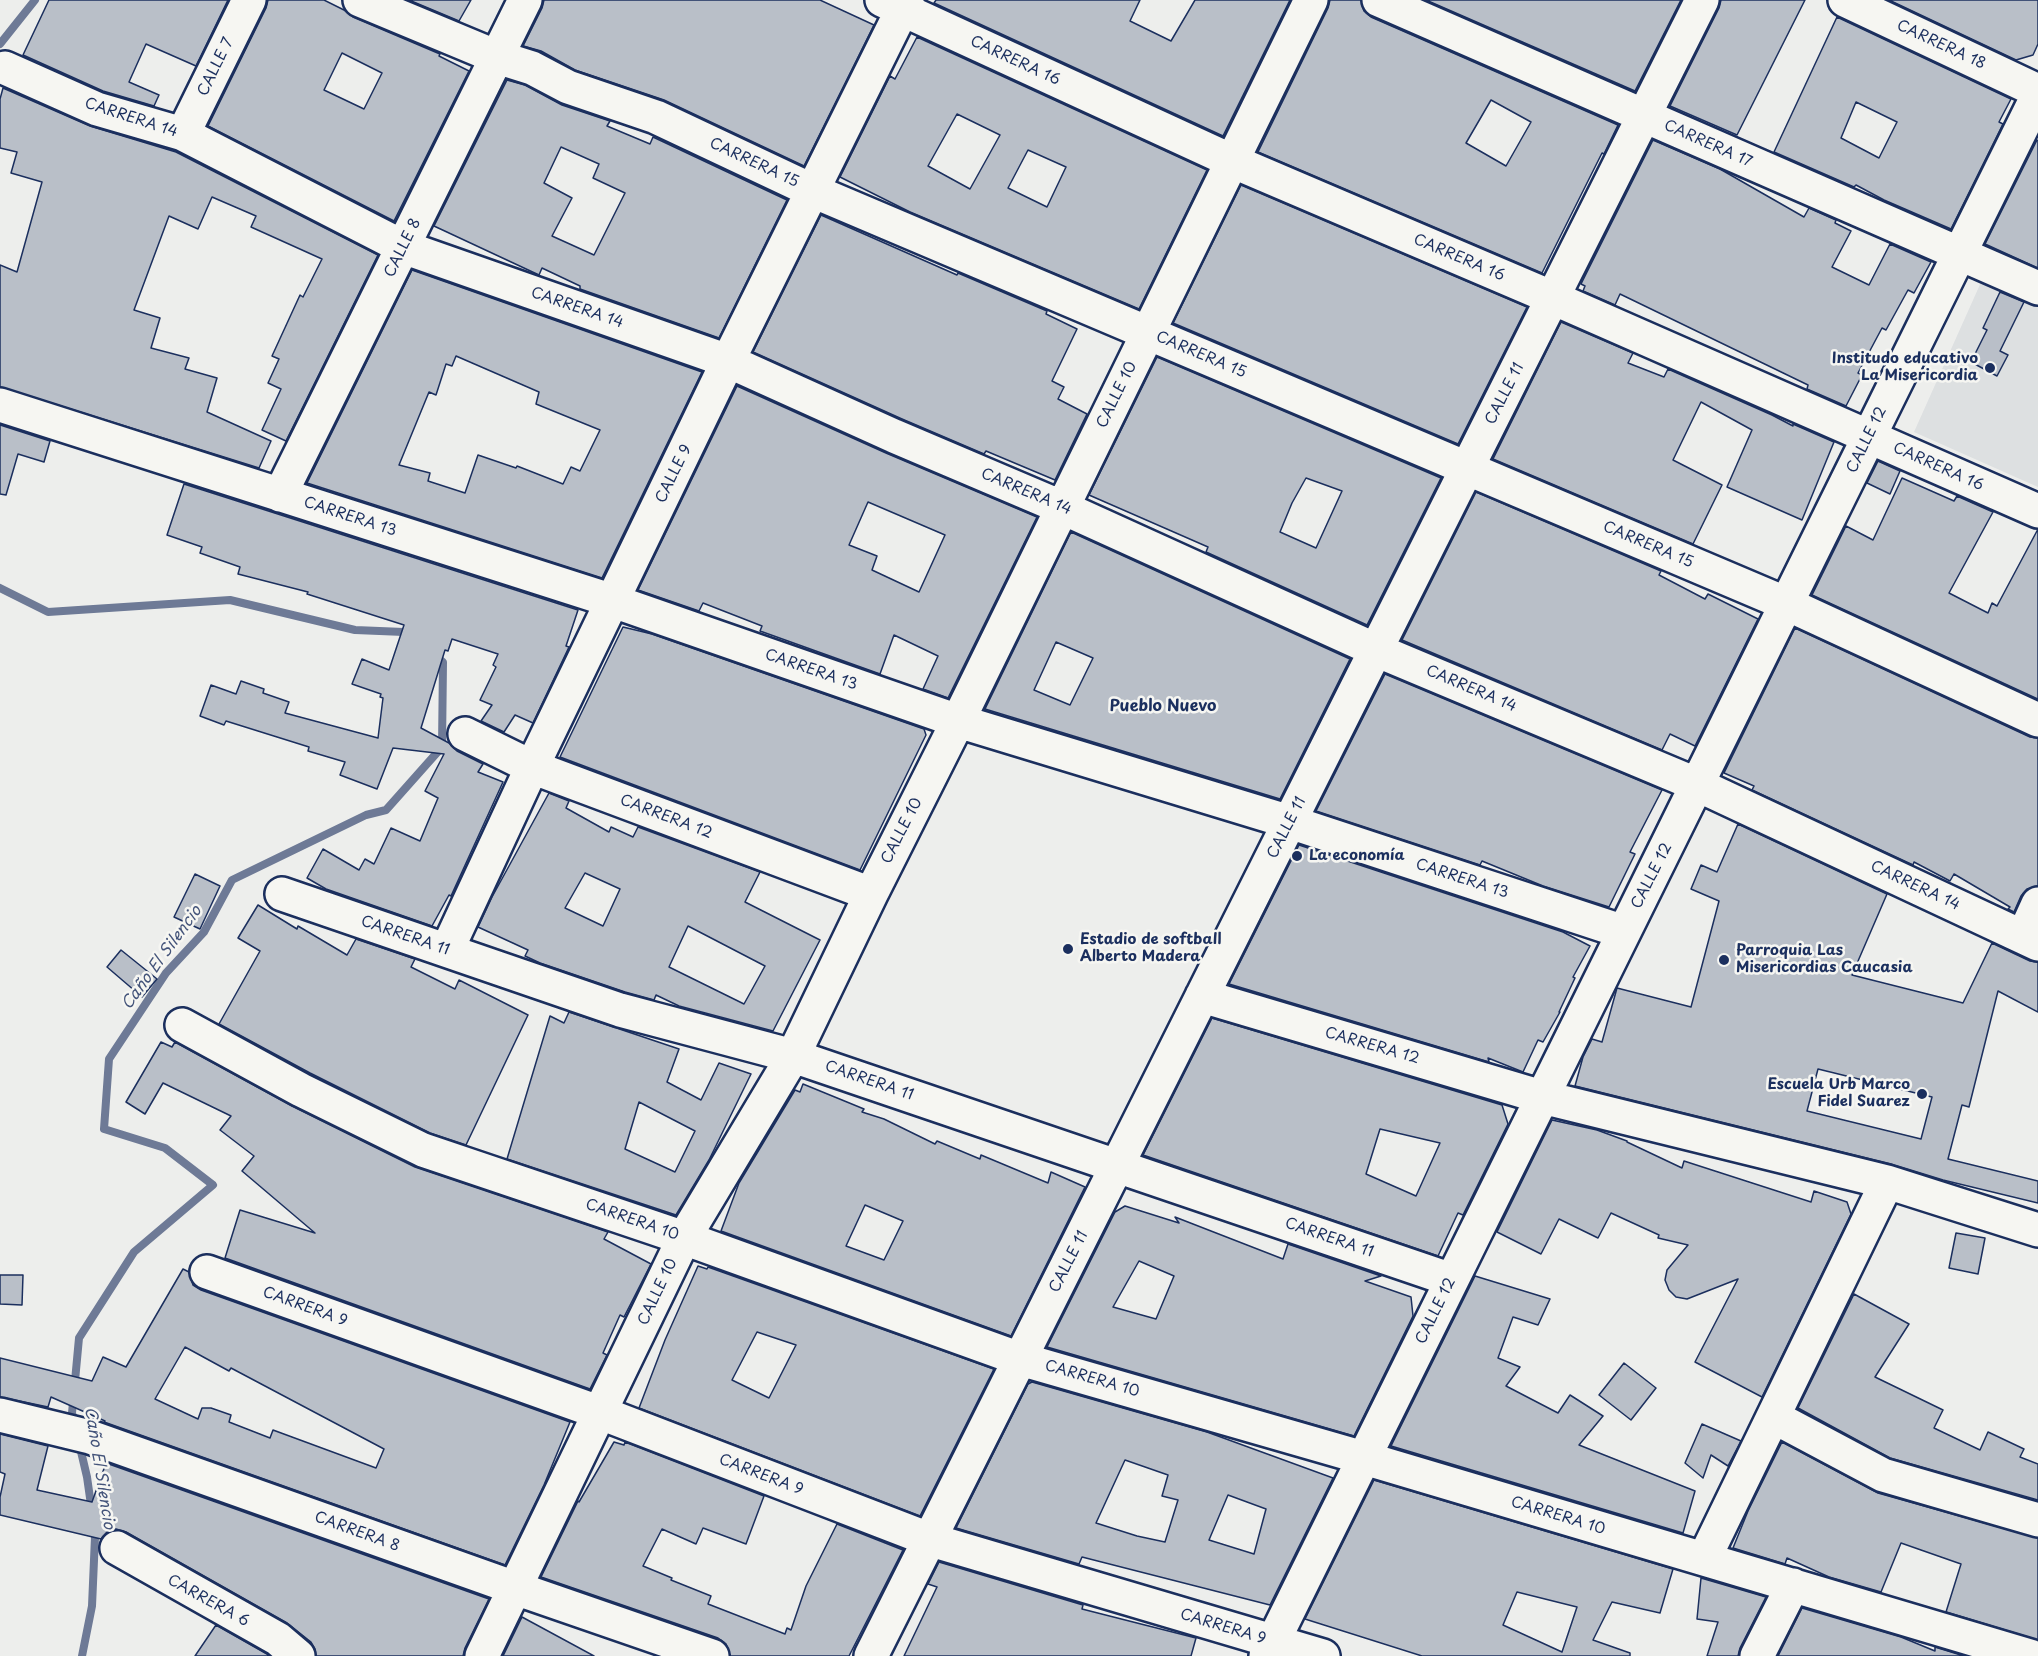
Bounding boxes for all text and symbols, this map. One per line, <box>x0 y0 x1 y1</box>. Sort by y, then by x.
street label: CARRERA 18 <box>1894 17 1988 73</box>
street label: CARRERA 16 <box>967 32 1063 90</box>
street label: CALLE 7 <box>194 35 238 99</box>
street label: CARRERA 14 <box>82 94 180 142</box>
street label: CARRERA 17 <box>1661 117 1755 171</box>
street label: CARRERA 15 <box>707 134 801 192</box>
street label: CALLE 8 <box>381 216 425 280</box>
street label: CARRERA 16 <box>1411 231 1507 285</box>
street label: CARRERA 14 <box>528 284 626 332</box>
street label: CARRERA 15 <box>1153 328 1249 382</box>
place label: Institudo educativo La Misericordia <box>1832 350 1978 385</box>
street label: CALLE 10 <box>1093 359 1141 431</box>
street label: CALLE 11 <box>1482 360 1528 428</box>
marker: Institudo educativo La Misericordia <box>1983 361 1997 375</box>
street label: CALLE 12 <box>1843 404 1891 476</box>
street label: CARRERA 16 <box>1890 439 1986 495</box>
street label: CALLE 9 <box>652 442 696 506</box>
street label: CARRERA 14 <box>978 465 1074 519</box>
street label: CARRERA 13 <box>301 493 399 541</box>
street label: CARRERA 15 <box>1600 518 1696 572</box>
street label: CARRERA 13 <box>762 646 860 694</box>
street label: CARRERA 14 <box>1423 662 1519 716</box>
district label: Pueblo Nuevo <box>1110 697 1216 717</box>
street label: CARRERA 12 <box>617 791 715 843</box>
street label: CALLE 11 <box>1264 794 1310 862</box>
street label: CALLE 10 <box>878 795 926 867</box>
street label: CALLE 12 <box>1628 840 1676 912</box>
place label: La economía <box>1309 847 1405 865</box>
marker: La economía <box>1290 849 1304 863</box>
street label: CARRERA 13 <box>1413 855 1511 903</box>
street label: CARRERA 14 <box>1867 857 1963 915</box>
water label: Caño El Silencio <box>118 902 206 1014</box>
street label: CARRERA 11 <box>358 912 452 960</box>
place label: Estadio de softball Alberto Madera <box>1080 931 1221 966</box>
marker: Estadio de softball Alberto Madera <box>1061 942 1075 956</box>
place label: Parroquia Las Misericordias Caucasia <box>1736 942 1913 977</box>
marker: Parroquia Las Misericordias Caucasia <box>1717 953 1731 967</box>
street label: CARRERA 12 <box>1323 1024 1421 1068</box>
street label: CARRERA 11 <box>822 1057 916 1105</box>
place label: Escuela Urb Marco Fidel Suarez <box>1767 1076 1910 1111</box>
marker: Escuela Urb Marco Fidel Suarez <box>1915 1087 1929 1101</box>
street label: CARRERA 10 <box>583 1196 681 1244</box>
street label: CARRERA 11 <box>1282 1214 1376 1262</box>
street label: CALLE 11 <box>1046 1228 1092 1296</box>
street label: CALLE 10 <box>635 1256 681 1328</box>
street label: CALLE 12 <box>1412 1275 1460 1347</box>
street label: CARRERA 9 <box>260 1283 350 1331</box>
street label: CARRERA 10 <box>1043 1357 1141 1401</box>
water label: Caño El Silencio <box>80 1406 118 1530</box>
street label: CARRERA 9 <box>716 1451 806 1499</box>
street label: CARRERA 10 <box>1509 1493 1607 1539</box>
street label: CARRERA 8 <box>312 1508 402 1556</box>
street label: CARRERA 6 <box>164 1571 252 1631</box>
street label: CARRERA 9 <box>1178 1605 1268 1649</box>

